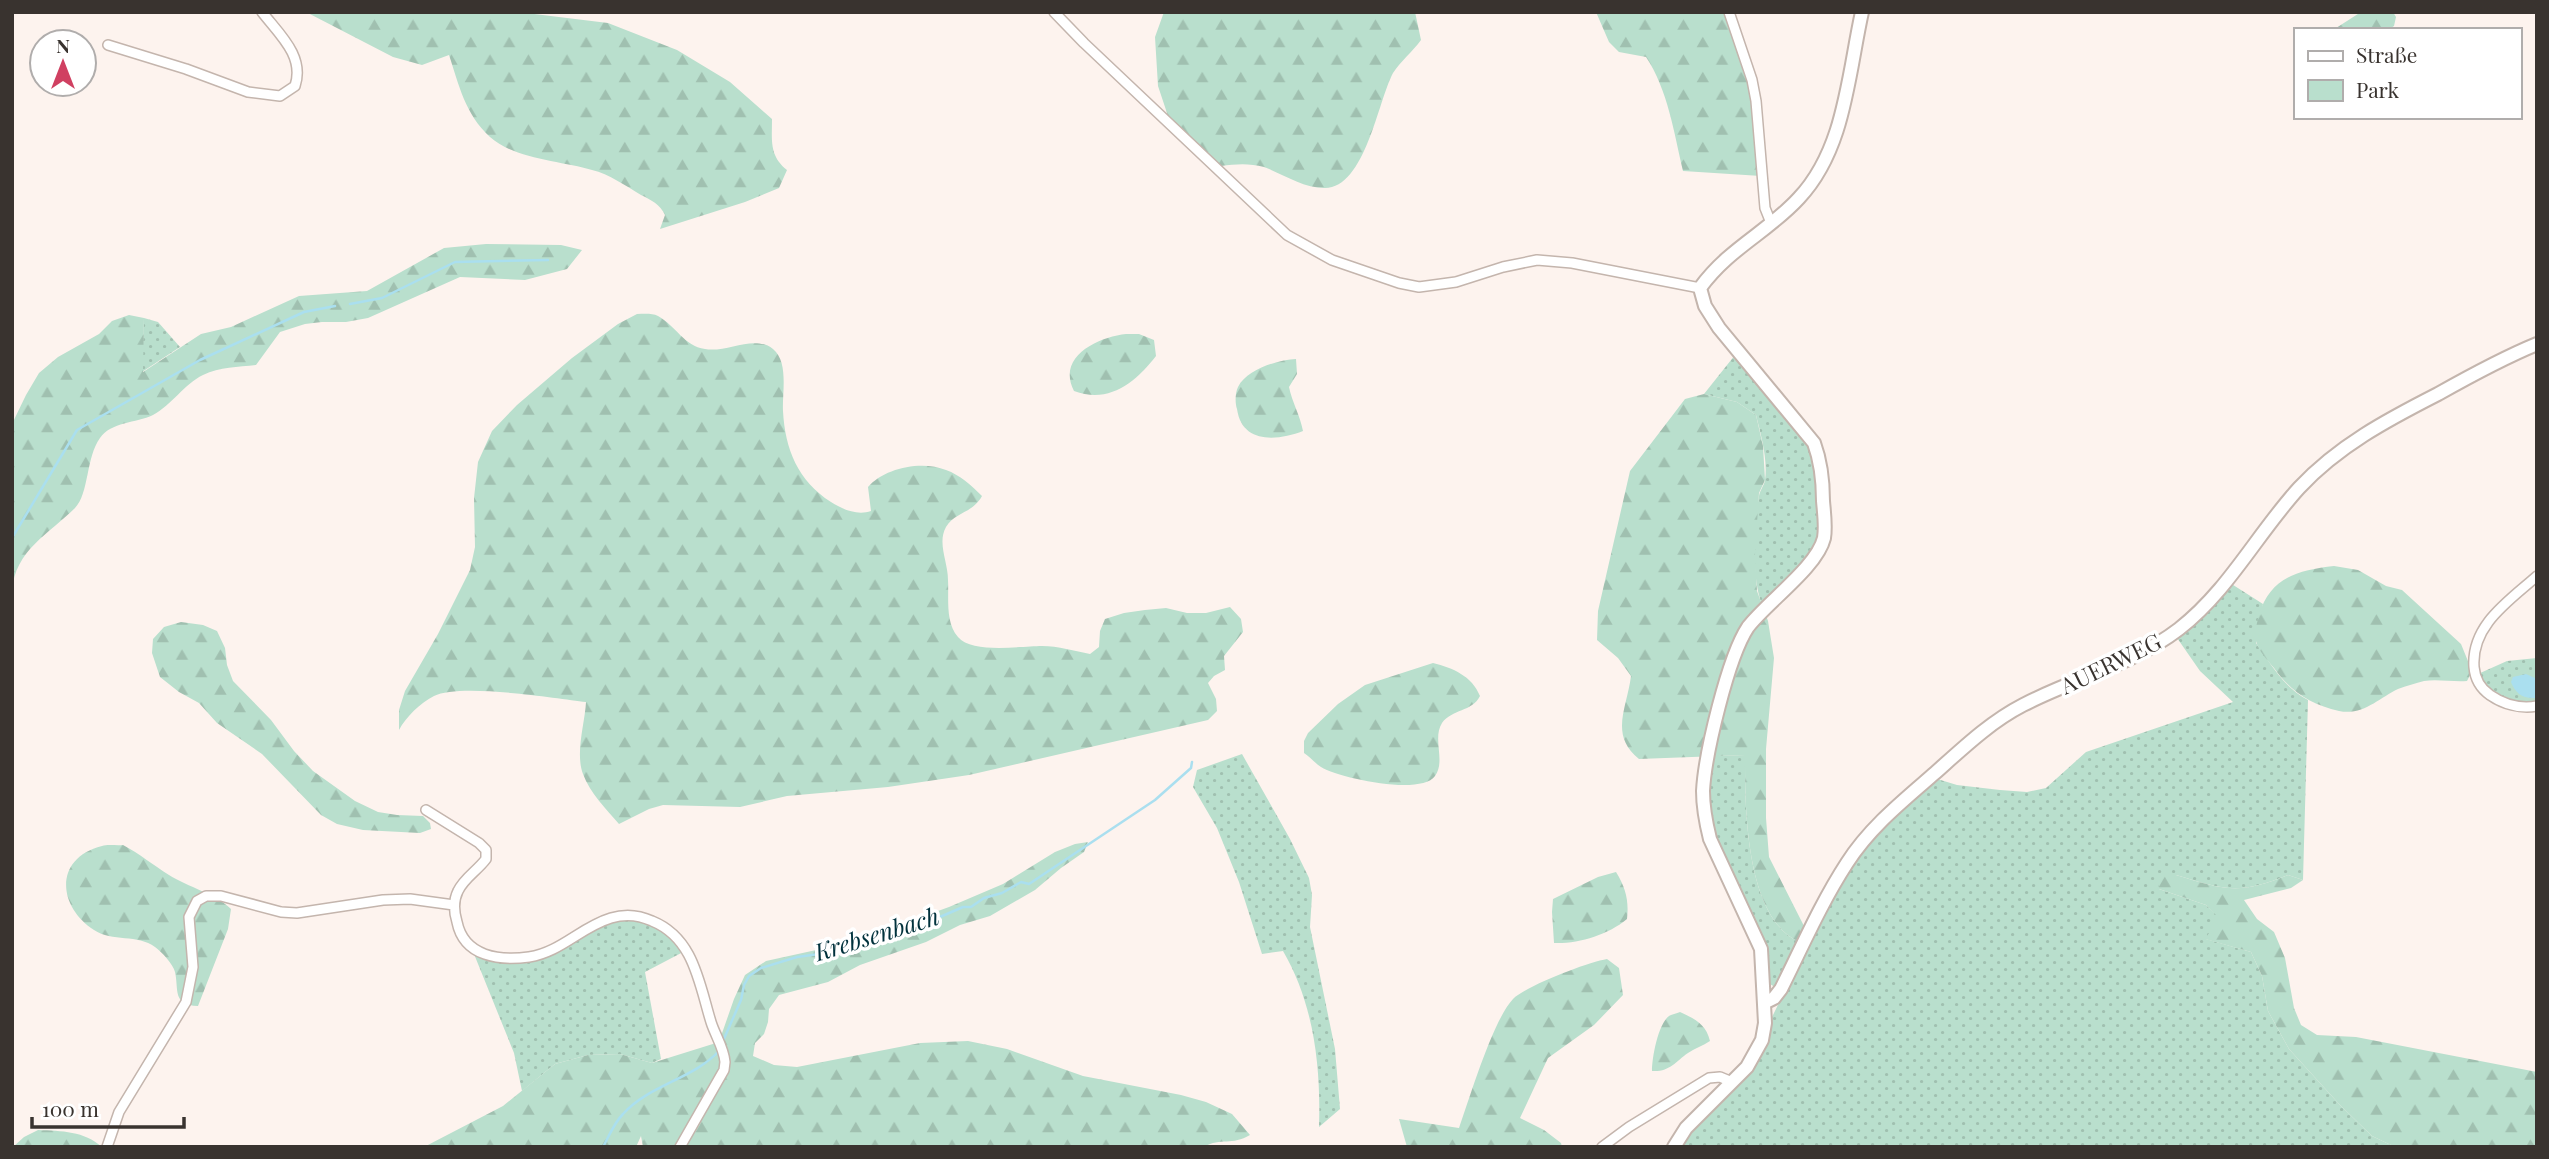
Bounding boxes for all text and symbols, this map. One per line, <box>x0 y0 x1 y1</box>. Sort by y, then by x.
north arrow <box>28 28 98 98</box>
legend <box>2294 28 2521 119</box>
text: N <box>56 32 70 58</box>
text: Straße <box>2356 40 2417 68</box>
text: Park <box>2356 75 2400 103</box>
street label: AUERWEG <box>2054 625 2166 701</box>
water label: Krebsenbach <box>809 899 943 967</box>
scale bar <box>32 1086 184 1130</box>
text: 100 m <box>42 1094 99 1122</box>

